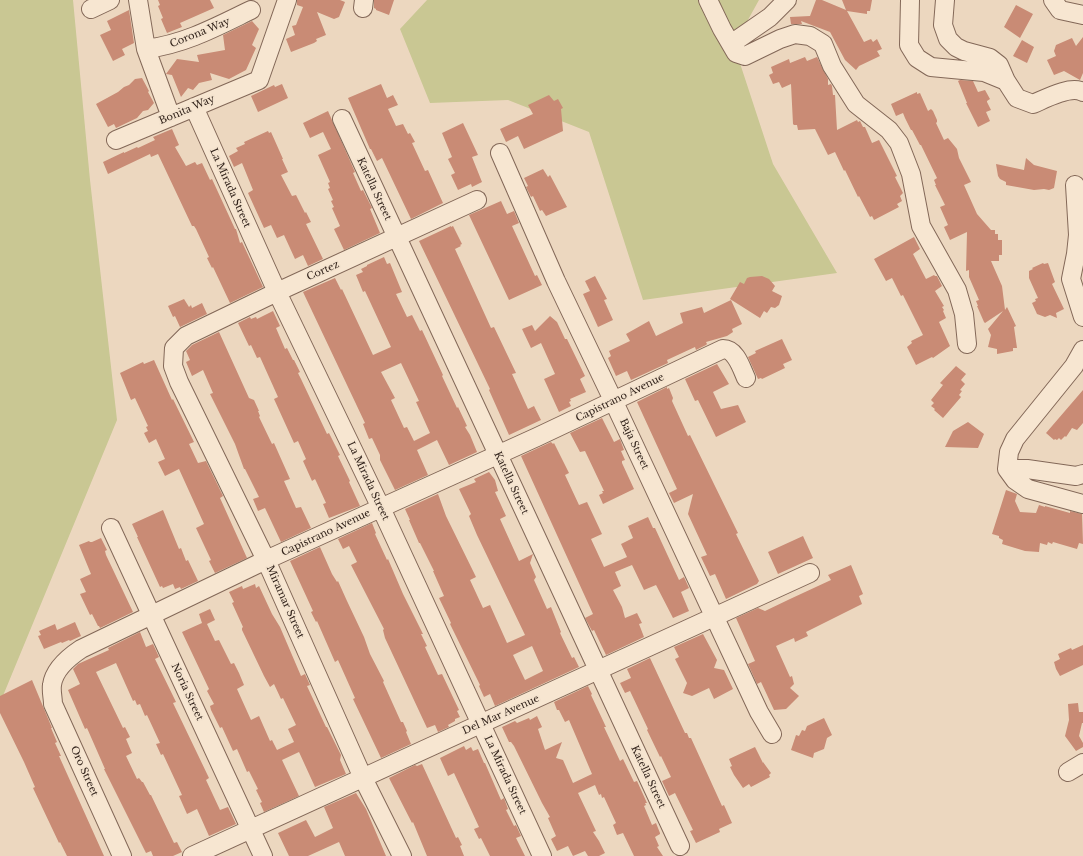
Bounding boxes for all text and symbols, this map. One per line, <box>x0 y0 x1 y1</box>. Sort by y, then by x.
street label: Corona Way <box>168 16 232 50</box>
street label: Bonita Way <box>157 93 217 127</box>
street label: La Mirada Street <box>207 146 253 230</box>
street label: Katella Street <box>354 156 394 222</box>
street label: Cortez <box>305 259 341 283</box>
street label: Capistrano Avenue <box>574 371 666 425</box>
street label: Baja Street <box>617 417 651 471</box>
street label: La Mirada Street <box>344 440 392 522</box>
street label: Katella Street <box>491 450 531 516</box>
street label: Capistrano Avenue <box>280 507 372 559</box>
street label: Miramar Street <box>264 564 306 640</box>
street label: Noria Street <box>168 661 206 723</box>
street label: Del Mar Avenue <box>461 693 541 737</box>
street label: La Mirada Street <box>481 734 529 816</box>
street label: Oro Street <box>68 744 100 798</box>
street label: Katella Street <box>628 744 668 810</box>

